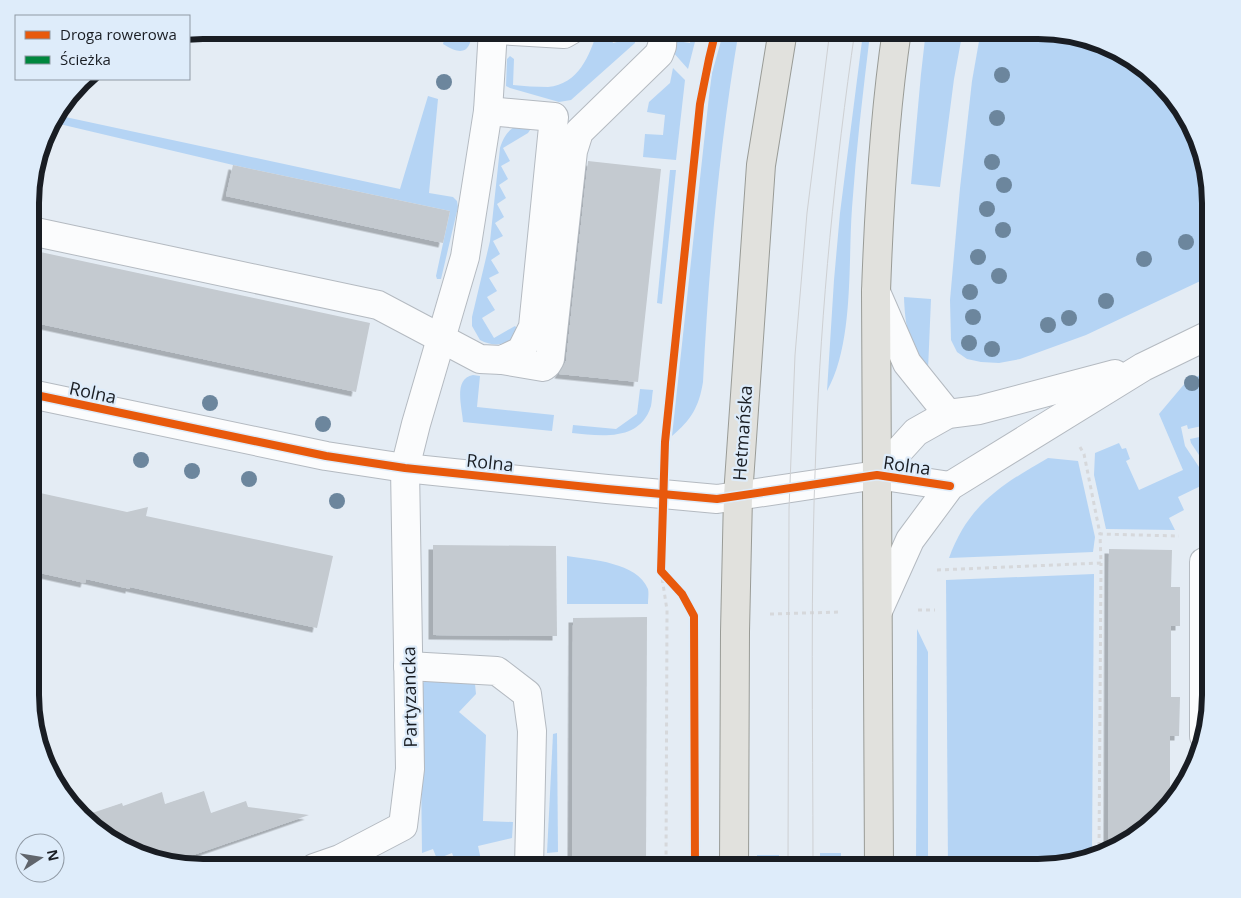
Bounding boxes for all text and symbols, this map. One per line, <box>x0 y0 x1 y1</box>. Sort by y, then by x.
legend <box>15 15 190 80</box>
text: Droga rowerowa <box>60 24 177 44</box>
text: Ścieżka <box>60 49 111 69</box>
street label: Rolna <box>67 375 119 409</box>
street label: Hetmańska <box>727 385 757 481</box>
street label: Rolna <box>465 448 515 476</box>
street label: Rolna <box>882 450 932 480</box>
street label: Partyzancka <box>396 646 422 748</box>
north arrow <box>15 833 65 883</box>
text: N <box>43 848 64 863</box>

